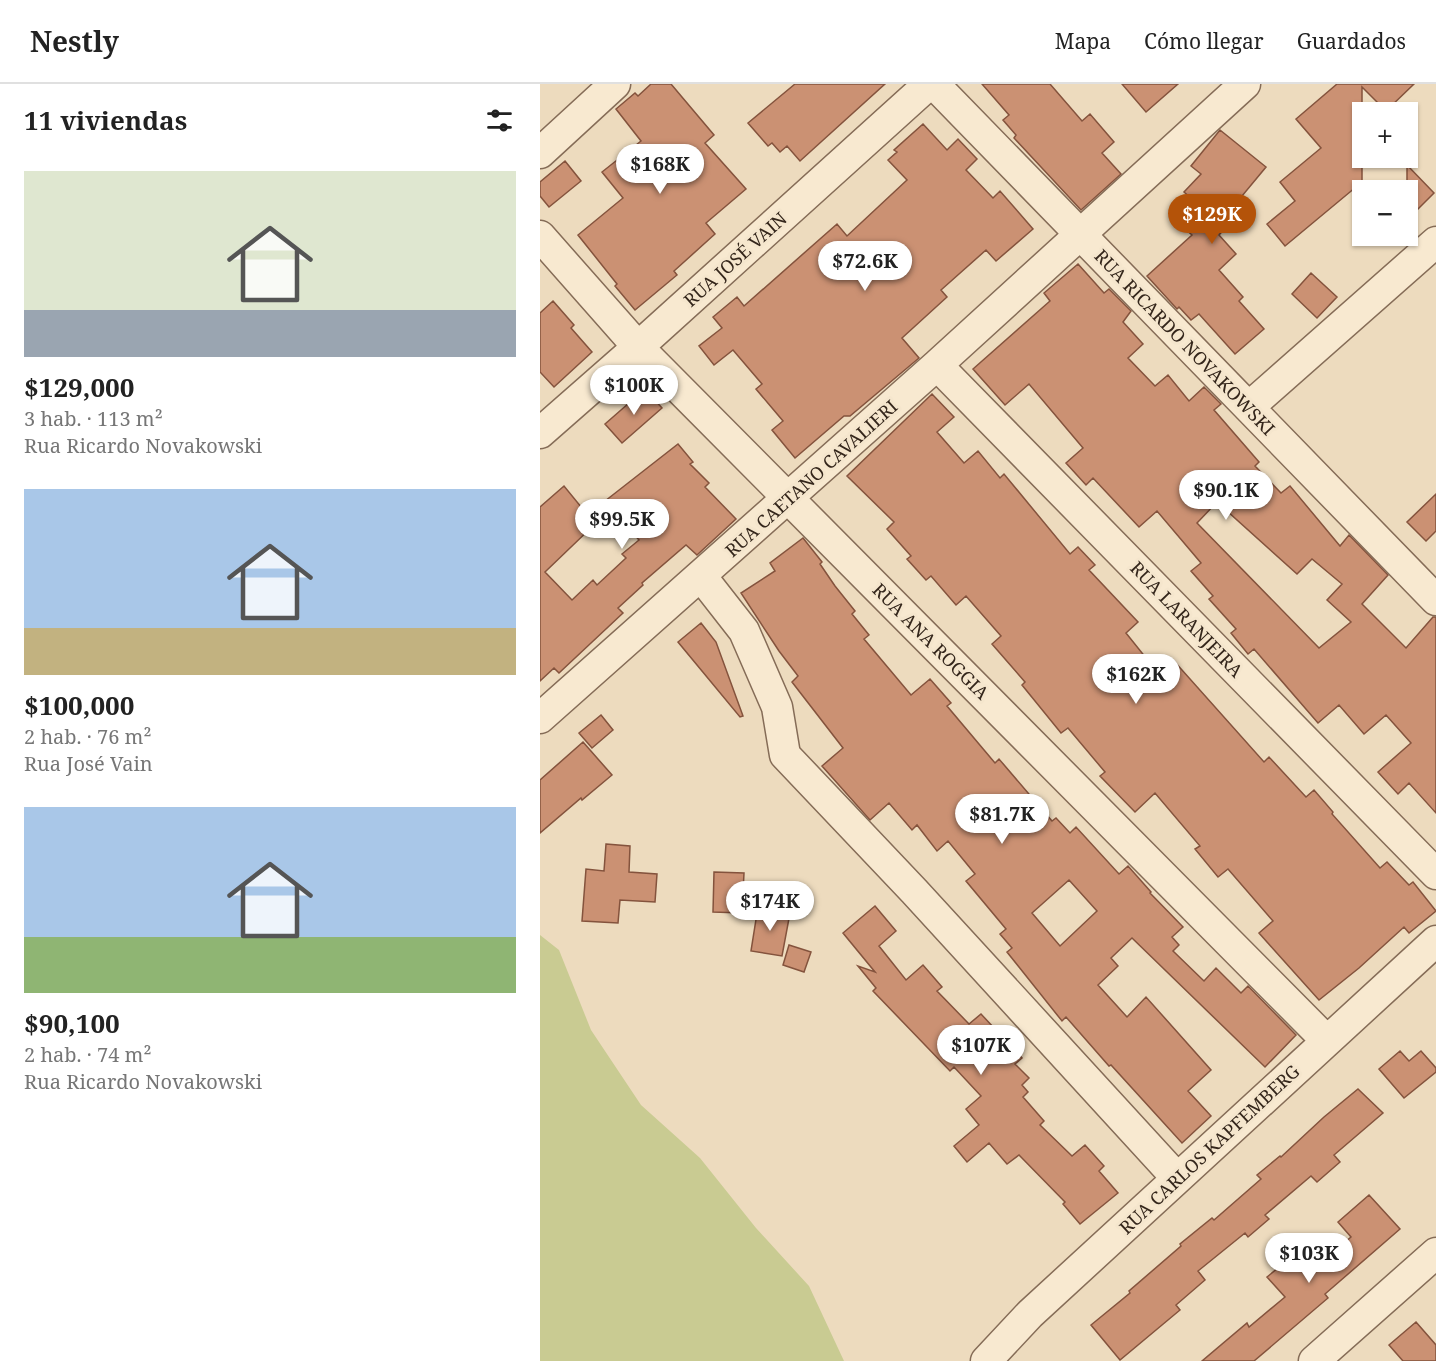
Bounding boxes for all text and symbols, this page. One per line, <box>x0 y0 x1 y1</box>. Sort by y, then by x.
text: Nestly <box>30 22 119 60</box>
text: Mapa <box>1055 27 1111 55</box>
text: Cómo llegar <box>1144 27 1264 55</box>
text: Guardados <box>1297 27 1406 55</box>
text: 11 viviendas <box>24 102 187 138</box>
map controls <box>1352 102 1418 246</box>
button: + <box>1352 102 1418 168</box>
icon: filters <box>483 104 516 137</box>
pin: $168K <box>618 144 702 195</box>
text: $168K <box>630 150 690 177</box>
button: − <box>1352 180 1418 246</box>
pin: $129K <box>1170 194 1254 245</box>
text: $129K <box>1182 200 1242 227</box>
street label: RUA JOSÉ VAIN <box>678 206 792 312</box>
icon: home <box>216 210 324 318</box>
pin: $72.6K <box>816 241 914 292</box>
street label: RUA RICARDO NOVAKOWSKI <box>1090 244 1280 440</box>
text: $72.6K <box>832 247 898 274</box>
pin: $100K <box>592 365 676 416</box>
text: $129,000 <box>24 369 134 405</box>
text: $100K <box>604 371 664 398</box>
street label: RUA CAETANO CAVALIERI <box>720 394 902 562</box>
text: 3 hab. · 113 m² <box>24 405 163 432</box>
text: Rua Ricardo Novakowski <box>24 432 262 459</box>
pin: $90.1K <box>1177 470 1275 521</box>
text: $90.1K <box>1193 476 1259 503</box>
pin: $99.5K <box>573 499 671 550</box>
text: $99.5K <box>589 505 655 532</box>
icon: home <box>216 528 324 636</box>
street label: RUA LARANJEIRA <box>1125 556 1249 682</box>
street label: RUA ANA ROGGIA <box>868 578 995 705</box>
pin: $162K <box>1094 654 1178 705</box>
text: $162K <box>1106 660 1166 687</box>
text: $100,000 <box>24 687 134 723</box>
text: 2 hab. · 76 m² <box>24 723 151 750</box>
text: Rua José Vain <box>24 750 153 777</box>
pin: $81.7K <box>953 794 1051 845</box>
text: $81.7K <box>969 800 1035 827</box>
icon: home <box>216 846 324 954</box>
pin: $174K <box>728 881 812 932</box>
text: $174K <box>740 887 800 914</box>
text: $90,100 <box>24 1005 120 1041</box>
pin: $107K <box>939 1025 1023 1076</box>
text: $107K <box>951 1031 1011 1058</box>
text: 2 hab. · 74 m² <box>24 1041 151 1068</box>
street label: RUA CARLOS KAPFEMBERG <box>1114 1059 1304 1239</box>
text: Rua Ricardo Novakowski <box>24 1068 262 1095</box>
pin: $103K <box>1267 1233 1351 1284</box>
text: $103K <box>1279 1239 1339 1266</box>

